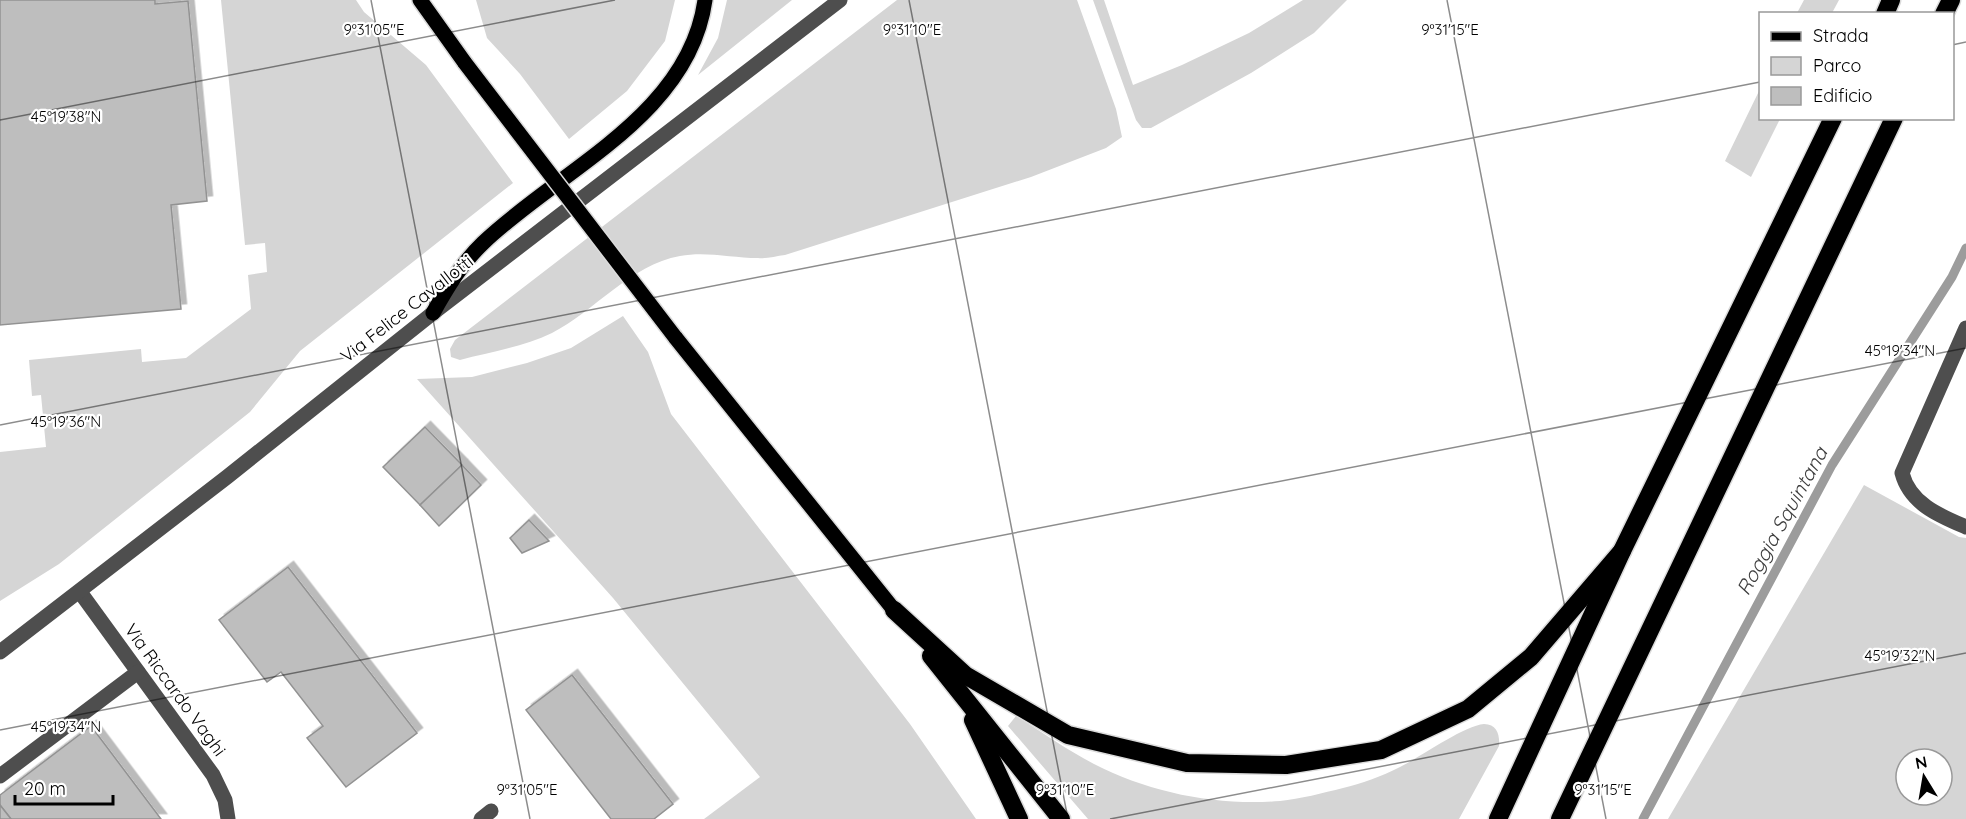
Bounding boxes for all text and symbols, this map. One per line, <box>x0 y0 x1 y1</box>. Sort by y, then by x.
legend <box>1759 12 1954 120</box>
text: 9°31'05"E <box>343 20 405 39</box>
text: 9°31'10"E <box>883 20 941 39</box>
text: 9°31'15"E <box>1421 20 1479 39</box>
text: Strada <box>1813 24 1869 47</box>
text: Parco <box>1813 54 1861 77</box>
text: Edificio <box>1813 84 1872 107</box>
text: 45°19'38"N <box>31 107 101 126</box>
street label: Via Felice Cavallotti <box>336 250 478 368</box>
text: 45°19'34"N <box>1865 341 1935 360</box>
text: 45°19'36"N <box>31 412 101 431</box>
water label: Roggia Squintana <box>1731 441 1833 599</box>
street label: Via Riccardo Vaghi <box>120 619 231 760</box>
text: 45°19'32"N <box>1865 646 1935 665</box>
text: 45°19'34"N <box>31 717 101 736</box>
north arrow <box>1894 747 1954 807</box>
text: N <box>1913 751 1929 773</box>
scale bar <box>15 768 112 806</box>
text: 20 m <box>24 777 66 800</box>
text: 9°31'05"E <box>496 780 558 799</box>
text: 9°31'10"E <box>1036 780 1094 799</box>
text: 9°31'15"E <box>1574 780 1632 799</box>

